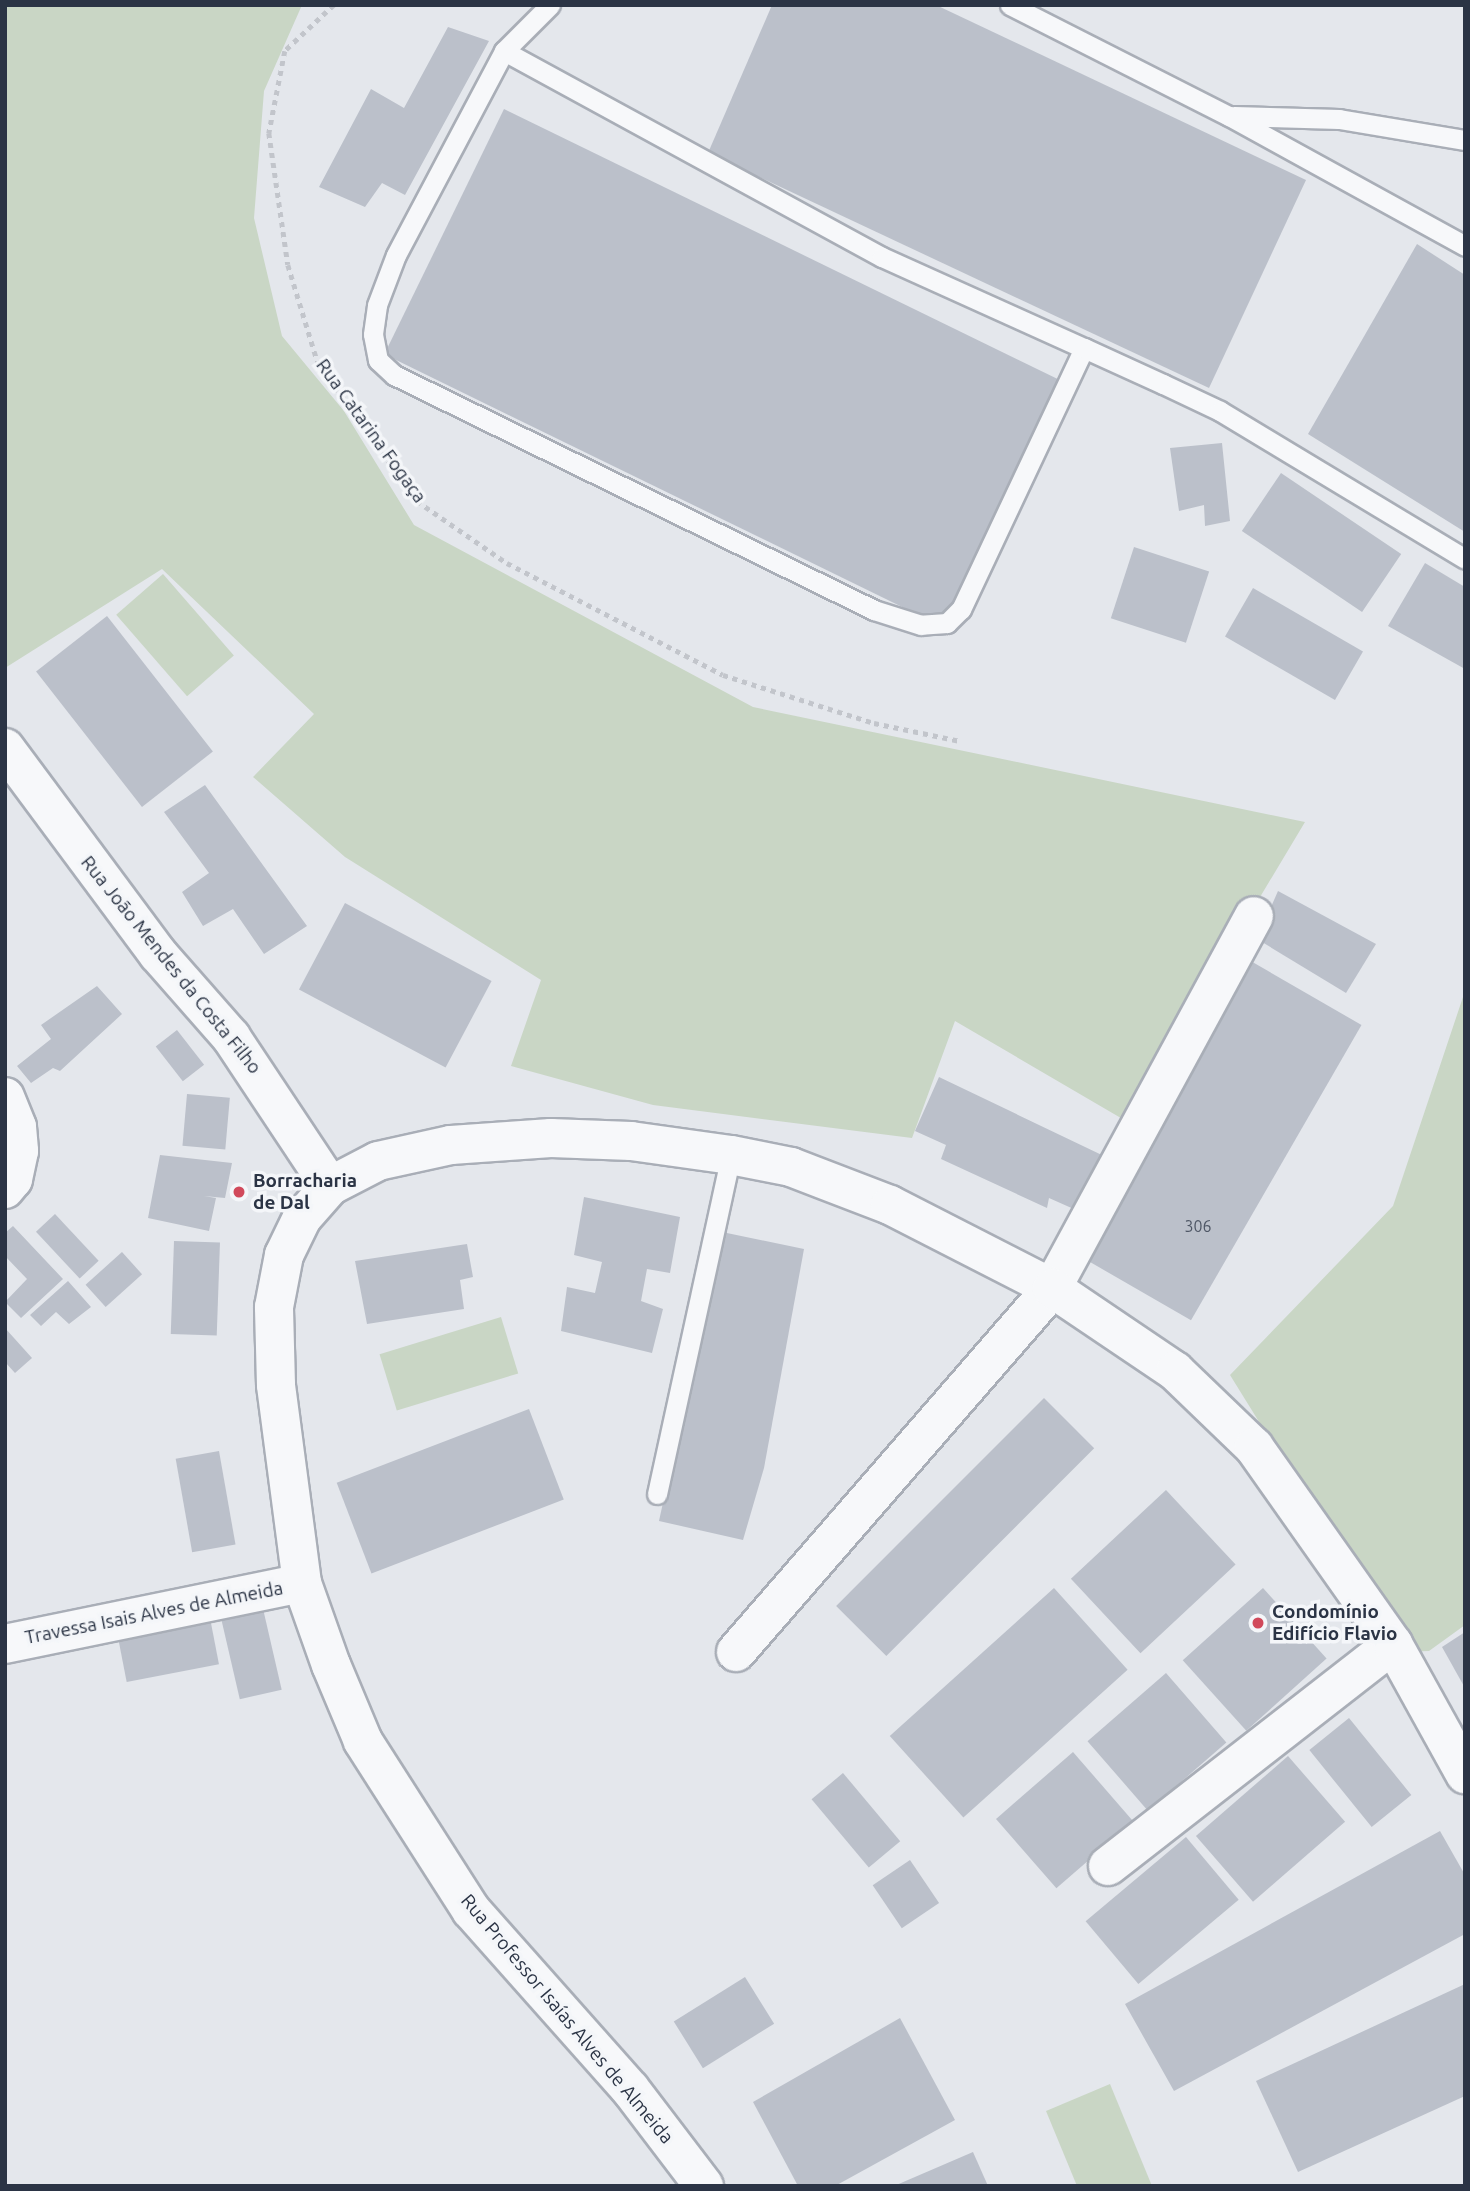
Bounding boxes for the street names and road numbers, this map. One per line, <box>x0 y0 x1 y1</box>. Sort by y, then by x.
street label: Rua Catarina Fogaça <box>311 355 431 507</box>
street label: Rua João Mendes da Costa Filho <box>76 851 266 1079</box>
street label: Travessa Isais Alves de Almeida <box>23 1577 285 1649</box>
street label: Rua Professor Isaías Alves de Almeida <box>456 1890 678 2148</box>

